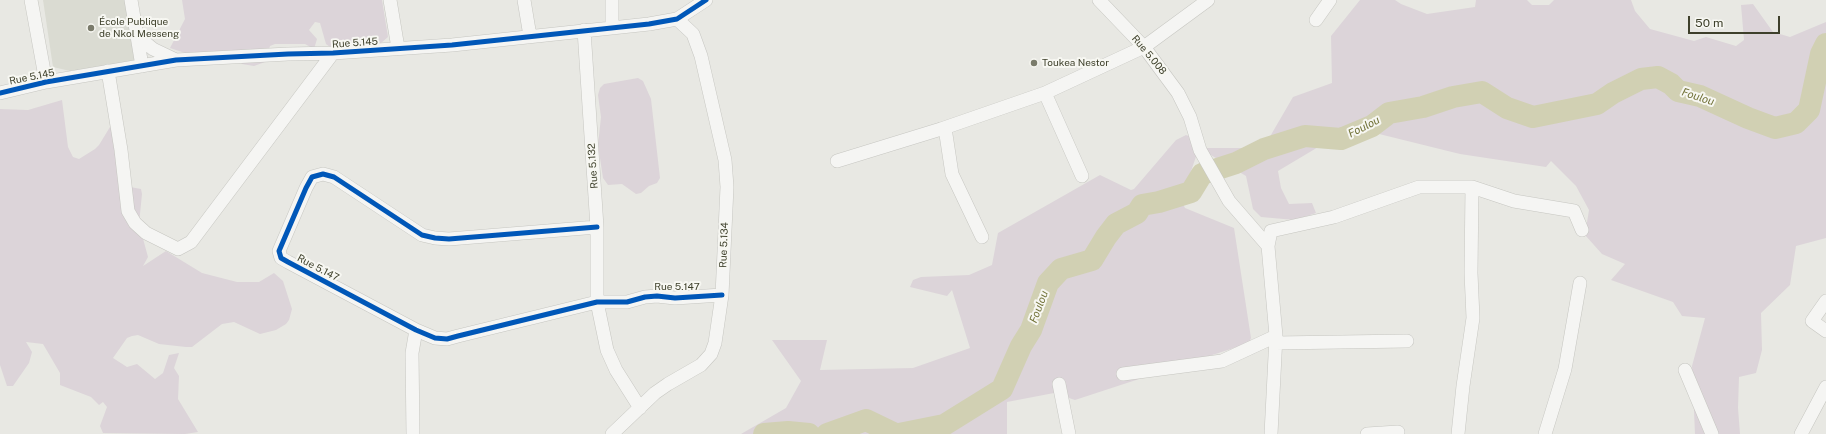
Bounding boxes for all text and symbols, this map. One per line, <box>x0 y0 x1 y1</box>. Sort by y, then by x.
scale bar <box>1690 8 1782 34</box>
place label: École Publique de Nkol Messeng <box>99 16 179 40</box>
text: 50 m <box>1695 16 1723 30</box>
marker: École Publique de Nkol Messeng <box>86 23 96 33</box>
street label: Rue 5.008 <box>1129 33 1169 77</box>
street label: Rue 5.145 <box>332 35 378 51</box>
place label: Toukea Nestor <box>1042 57 1109 69</box>
marker: Toukea Nestor <box>1029 58 1039 68</box>
street label: Rue 5.145 <box>8 67 56 87</box>
water label: Foulou <box>1680 86 1716 108</box>
water label: Foulou <box>1346 114 1382 140</box>
street label: Rue 5.132 <box>585 143 601 189</box>
street label: Rue 5.134 <box>717 222 731 268</box>
street label: Rue 5.147 <box>295 252 341 284</box>
street label: Rue 5.147 <box>654 281 700 293</box>
water label: Foulou <box>1027 289 1051 325</box>

